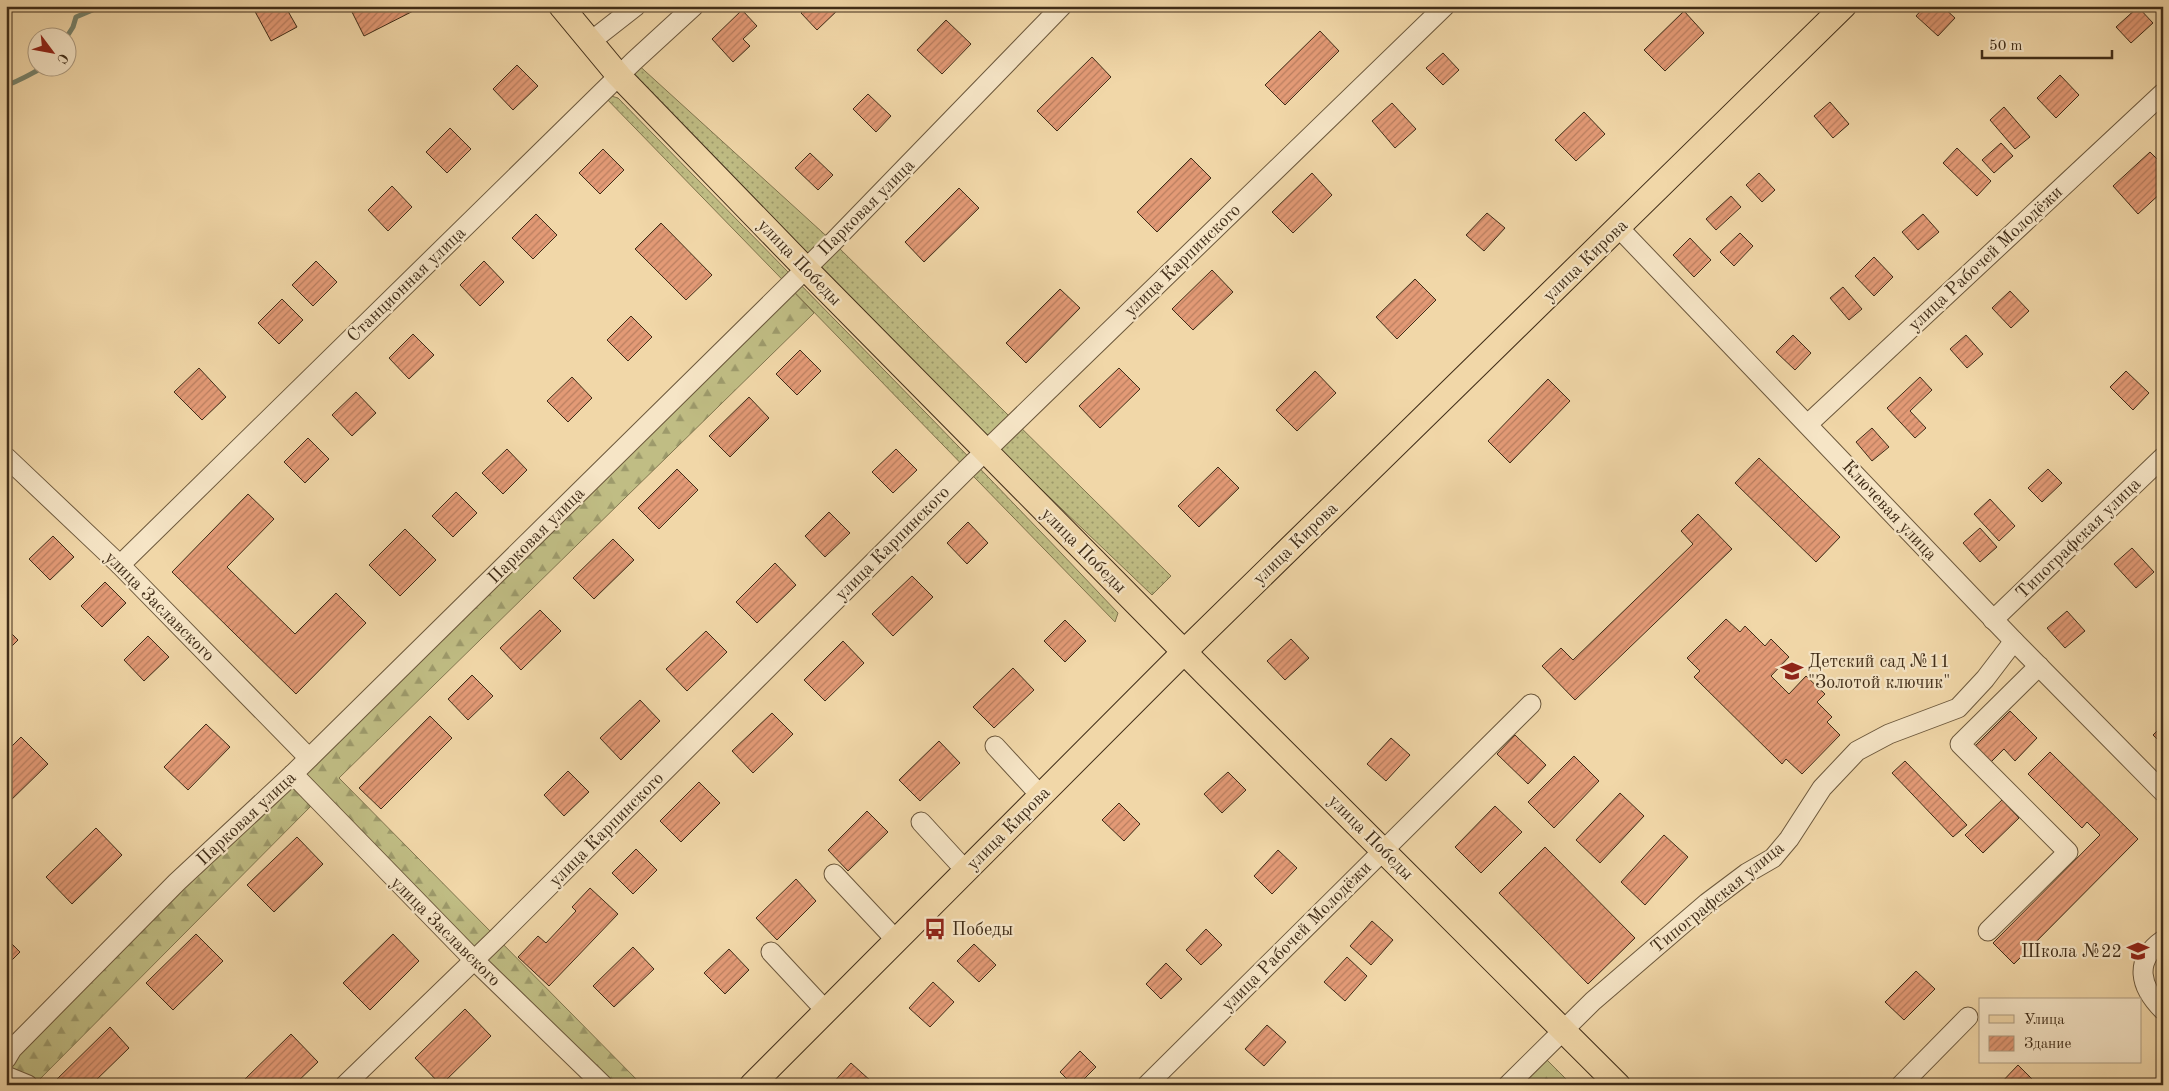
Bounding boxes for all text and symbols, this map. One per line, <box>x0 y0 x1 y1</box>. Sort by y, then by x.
north arrow <box>28 28 78 78</box>
scale bar <box>1982 28 2112 60</box>
text: 50 m <box>1989 39 2023 54</box>
text: С <box>54 51 71 66</box>
street label: Парковая улица <box>815 156 919 259</box>
street label: улица Рабочей Молодёжи <box>1905 183 2066 335</box>
street label: улица Карпинского <box>1121 201 1244 320</box>
street label: улица Победы <box>754 216 845 309</box>
street label: улица Кирова <box>1540 216 1631 305</box>
street label: Станционная улица <box>344 224 469 346</box>
street label: Ключевая улица <box>1839 457 1940 564</box>
street label: Типографская улица <box>2013 475 2145 603</box>
street label: улица Карпинского <box>832 483 953 604</box>
street label: Парковая улица <box>485 484 589 587</box>
street label: улица Кирова <box>1250 499 1341 588</box>
street label: улица Победы <box>1037 505 1129 597</box>
street label: улица Заславского <box>101 548 218 665</box>
place label: Детский сад №11 "Золотой ключик" <box>1808 653 1950 692</box>
school or university icon: Детский сад №11 "Золотой ключик" <box>1779 658 1805 684</box>
street label: Парковая улица <box>194 768 300 869</box>
street label: улица Карпинского <box>546 769 667 890</box>
street label: улица Кирова <box>964 783 1054 874</box>
street label: улица Победы <box>1324 792 1416 884</box>
street label: Типографская улица <box>1648 839 1788 958</box>
street label: улица Рабочей Молодёжи <box>1218 858 1375 1015</box>
street label: улица Заславского <box>387 873 504 990</box>
bus stop icon: Победы <box>922 916 948 942</box>
place label: Победы <box>952 921 1013 939</box>
school or university icon: Школа №22 <box>2125 938 2151 964</box>
place label: Школа №22 <box>2021 943 2122 961</box>
legend <box>1979 998 2142 1064</box>
text: Улица <box>2024 1013 2065 1028</box>
text: Здание <box>2024 1037 2071 1052</box>

